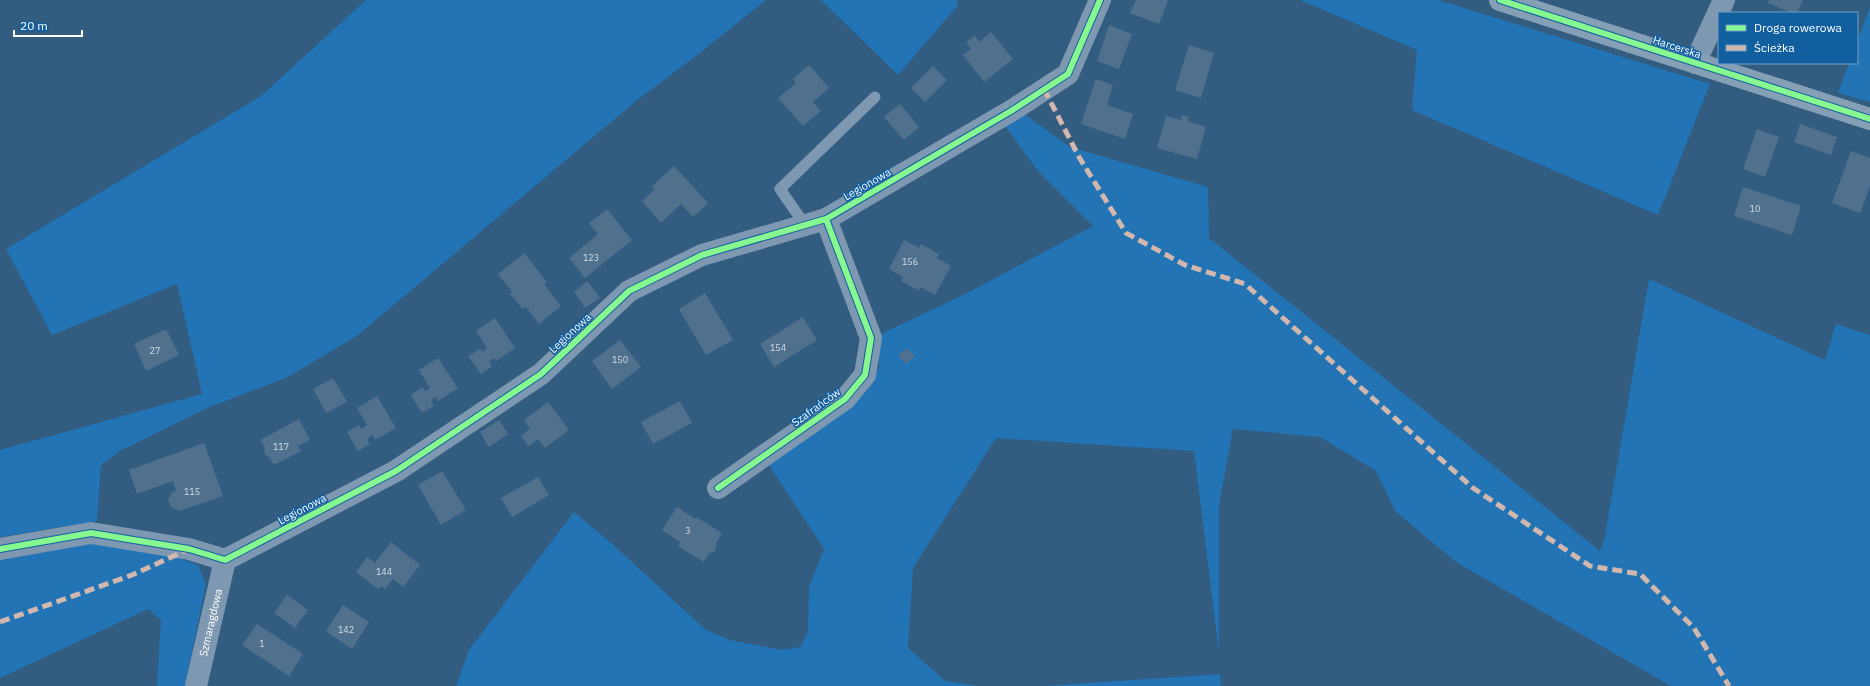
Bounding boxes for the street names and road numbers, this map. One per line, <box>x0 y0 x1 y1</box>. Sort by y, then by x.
street label: Harcerska <box>1651 33 1703 61</box>
street label: Legionowa <box>841 165 893 203</box>
street label: Legionowa <box>546 310 594 356</box>
street label: Szafrańców <box>789 384 844 429</box>
street label: Legionowa <box>275 490 329 528</box>
street label: Szmaragdowa <box>196 587 225 658</box>

